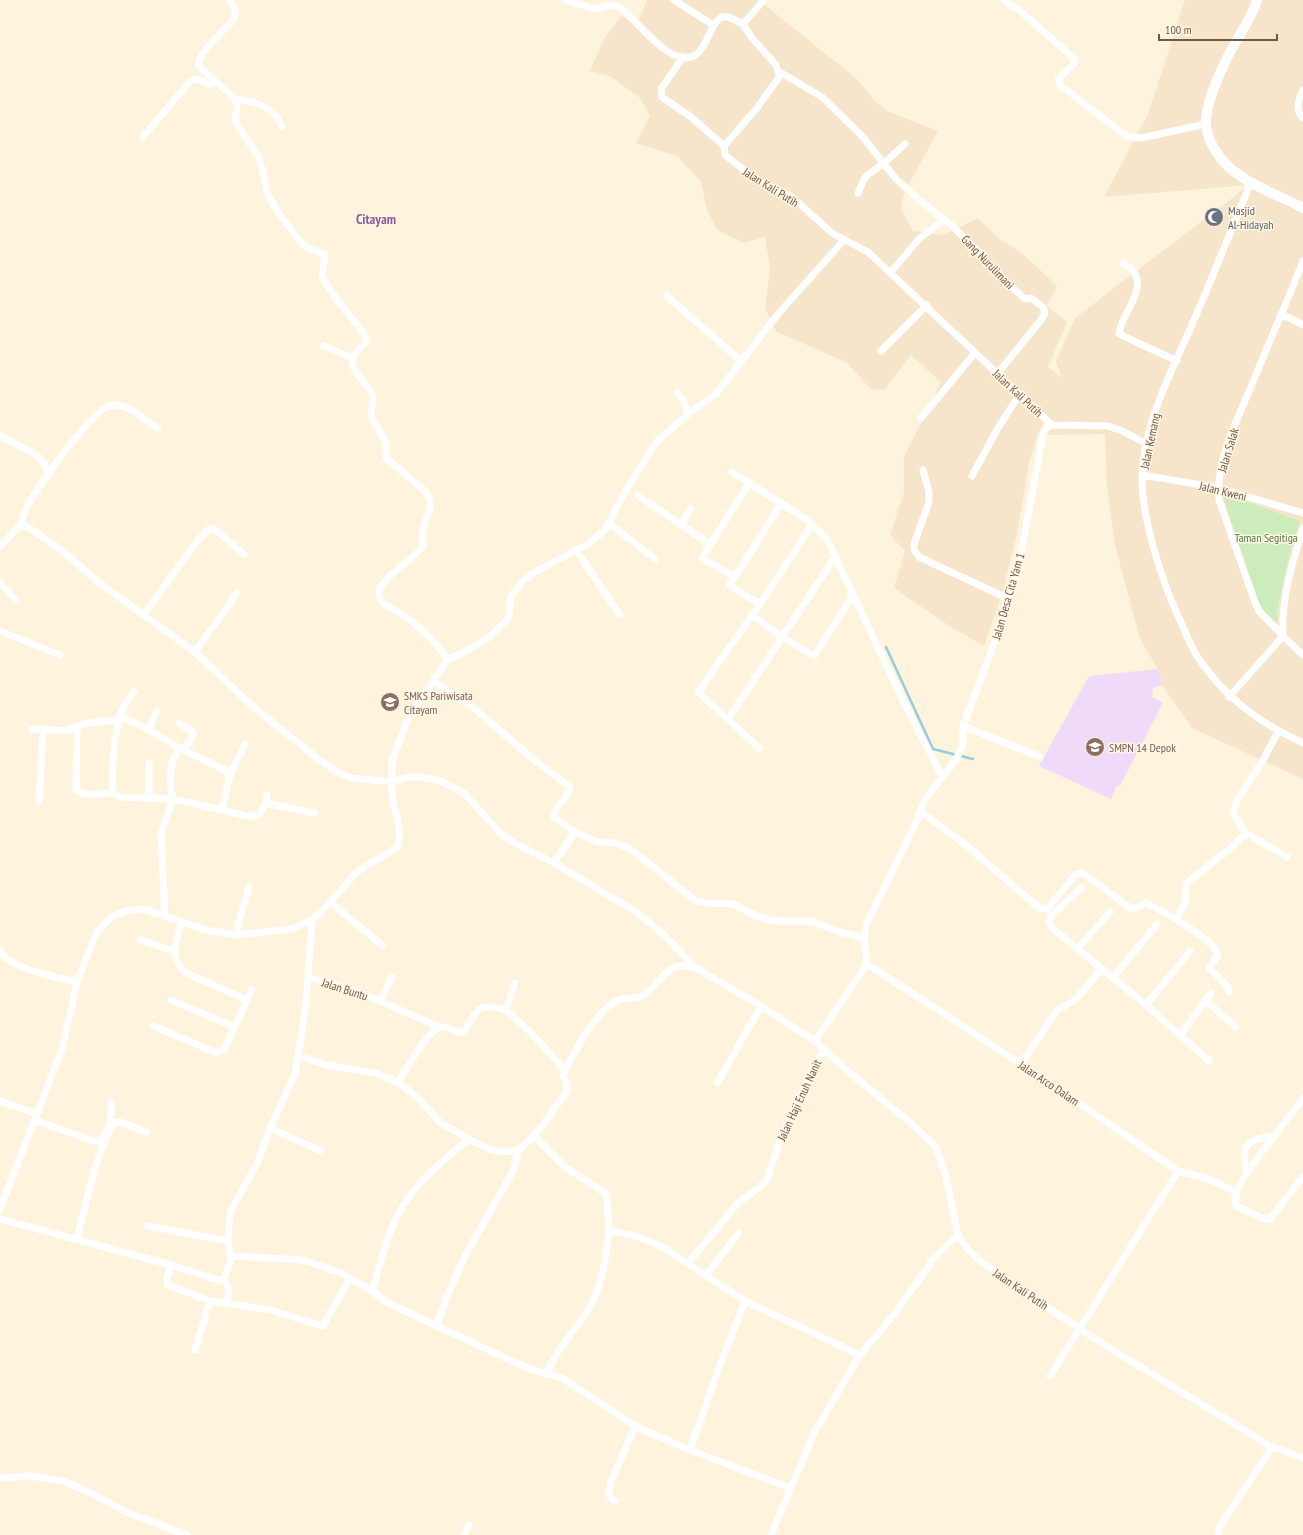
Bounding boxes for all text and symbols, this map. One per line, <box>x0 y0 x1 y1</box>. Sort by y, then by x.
scale bar <box>1159 16 1277 42</box>
text: 100 m <box>1165 22 1192 37</box>
street label: Jalan Kali Putih <box>739 163 802 210</box>
place label: Masjid Al-Hidayah <box>1228 203 1274 232</box>
mosque icon: Masjid Al-Hidayah <box>1203 206 1225 228</box>
district label: Citayam <box>356 210 396 228</box>
street label: Gang Nurulimani <box>958 232 1018 292</box>
street label: Jalan Kali Putih <box>989 365 1046 420</box>
street label: Jalan Kemang <box>1137 412 1163 471</box>
street label: Jalan Salak <box>1214 426 1242 475</box>
street label: Jalan Kweni <box>1197 478 1248 504</box>
park label: Taman Segitiga <box>1234 530 1298 545</box>
street label: Jalan Desa Cita Yam 1 <box>988 551 1028 642</box>
place label: SMKS Pariwisata Citayam <box>404 688 473 717</box>
school or university icon: SMKS Pariwisata Citayam <box>379 691 401 713</box>
school or university icon: SMPN 14 Depok <box>1084 736 1106 758</box>
place label: SMPN 14 Depok <box>1109 740 1176 755</box>
street label: Jalan Buntu <box>319 974 370 1004</box>
street label: Jalan Haji Enuh Nanit <box>773 1056 825 1144</box>
street label: Jalan Arco Dalam <box>1015 1057 1082 1109</box>
street label: Jalan Kali Putih <box>990 1265 1051 1313</box>

